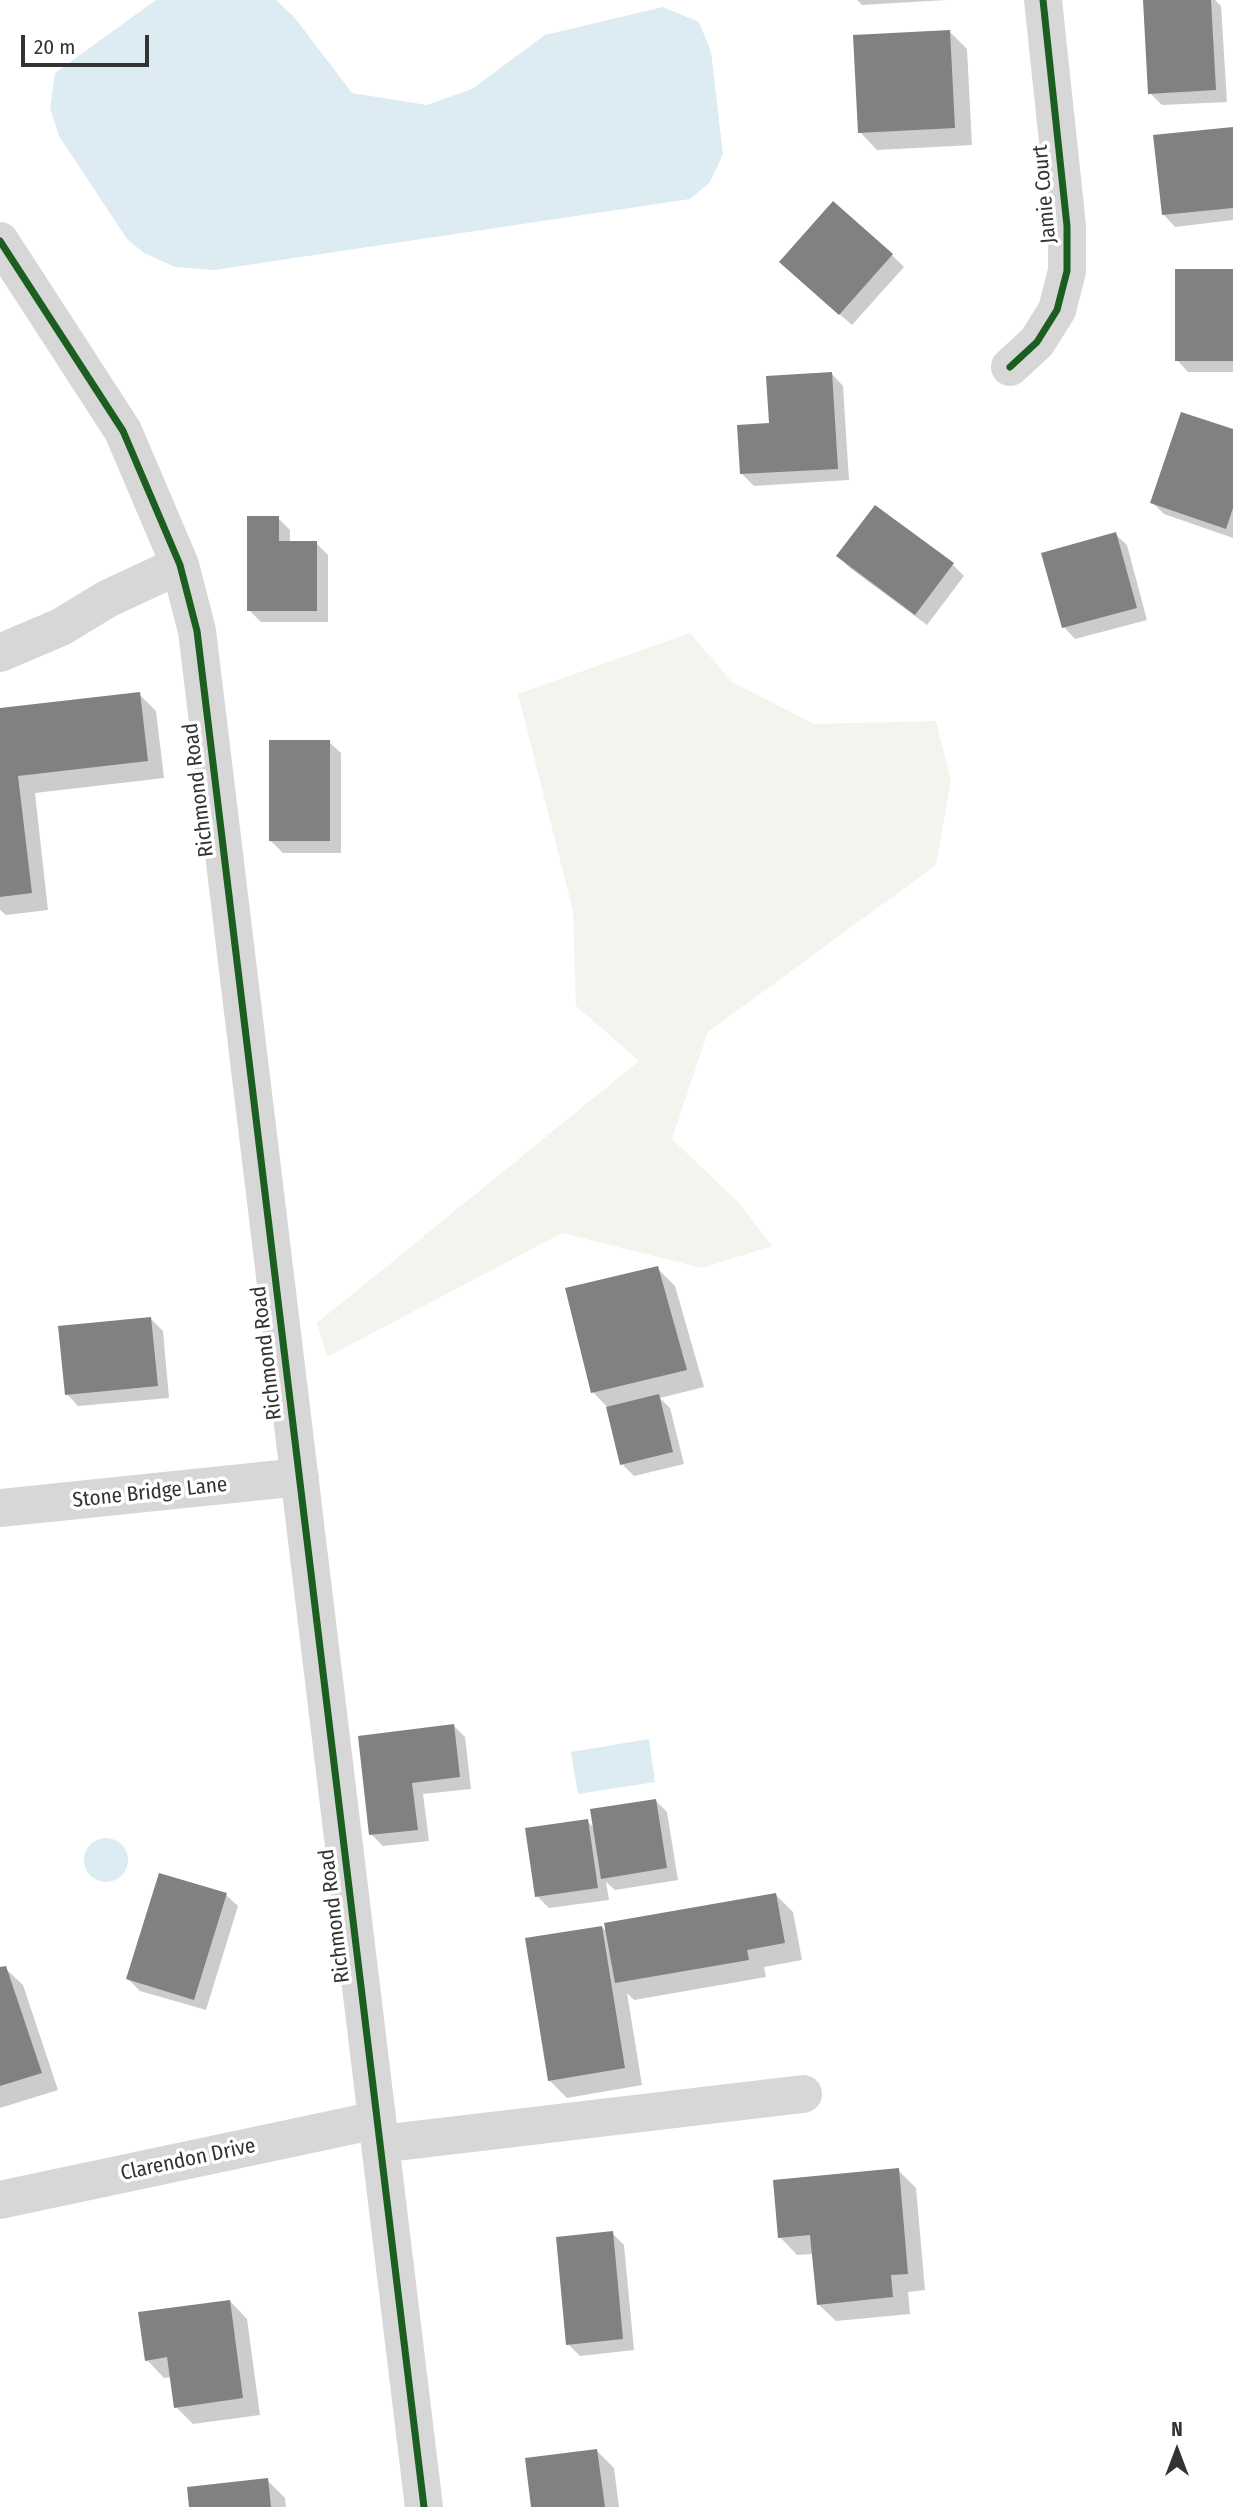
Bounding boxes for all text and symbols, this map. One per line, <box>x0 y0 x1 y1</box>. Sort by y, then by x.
scale bar <box>24 21 152 65</box>
text: 20 m <box>34 34 75 60</box>
street label: Jamie Court <box>1028 143 1062 245</box>
street label: Richmond Road <box>178 722 220 858</box>
street label: Richmond Road <box>246 1285 288 1421</box>
street label: Stone Bridge Lane <box>71 1472 229 1514</box>
street label: Richmond Road <box>314 1848 356 1984</box>
street label: Clarendon Drive <box>118 2133 258 2187</box>
north arrow <box>1142 2416 1212 2486</box>
text: N <box>1171 2418 1183 2441</box>

